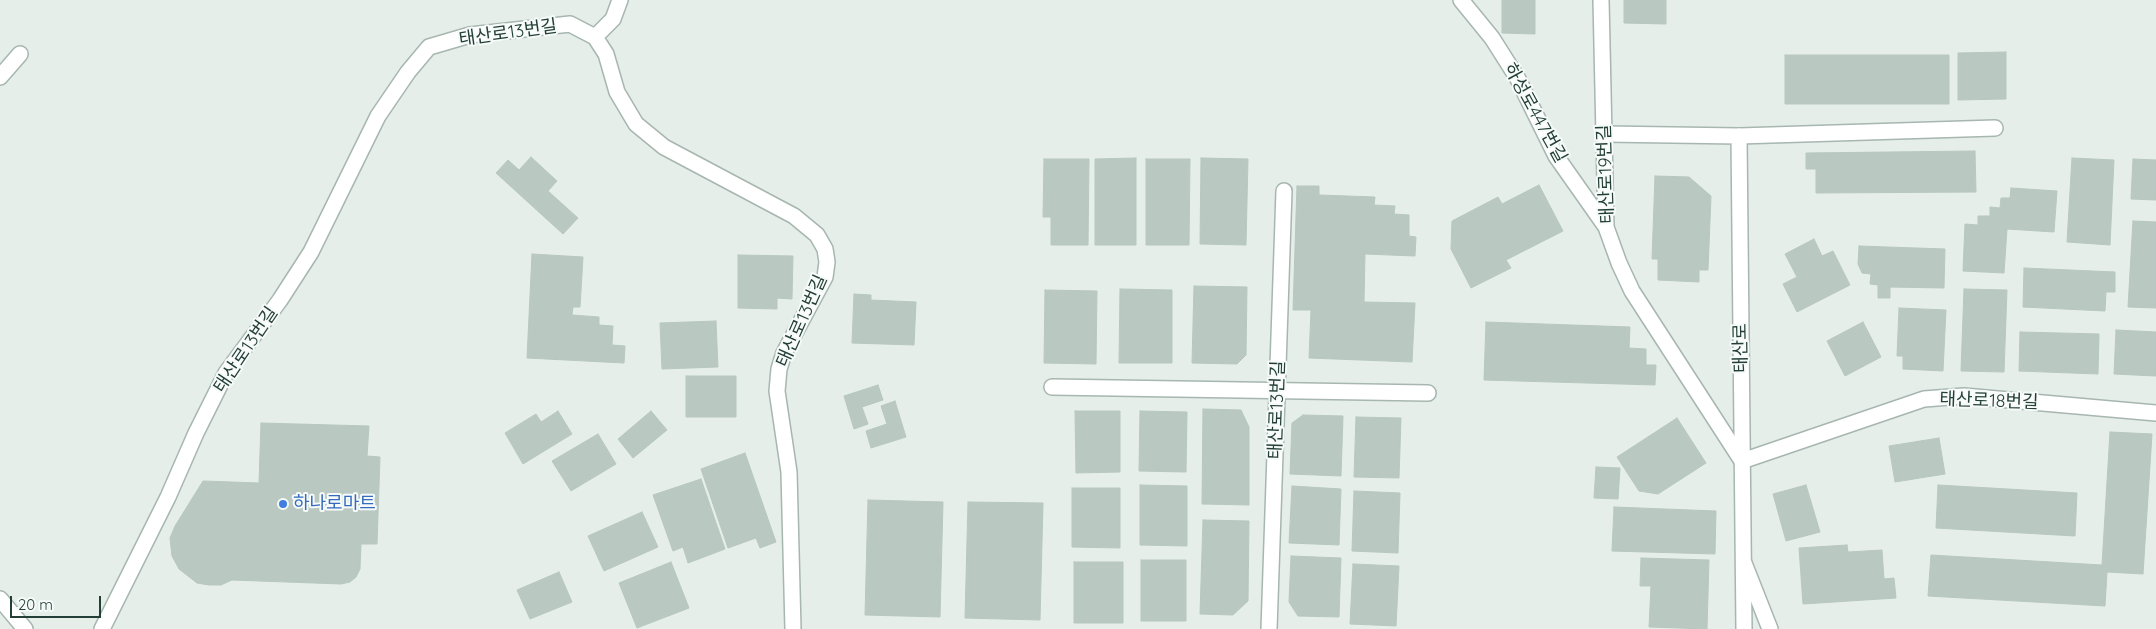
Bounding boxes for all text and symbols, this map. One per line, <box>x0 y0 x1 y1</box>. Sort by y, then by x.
street label: 태산로13번길 <box>458 15 558 51</box>
street label: 하성로447번길 <box>1499 59 1571 167</box>
street label: 태산로19번길 <box>1593 124 1619 224</box>
street label: 태산로13번길 <box>772 271 832 371</box>
street label: 태산로13번길 <box>209 303 283 397</box>
street label: 태산로 <box>1730 323 1752 373</box>
street label: 태산로13번길 <box>1264 360 1290 460</box>
street label: 태산로18번길 <box>1939 388 2039 414</box>
place label: 하나로마트 <box>293 493 376 515</box>
marker: 하나로마트 <box>277 498 289 510</box>
scale bar <box>12 586 104 618</box>
text: 20 m <box>18 595 53 614</box>

